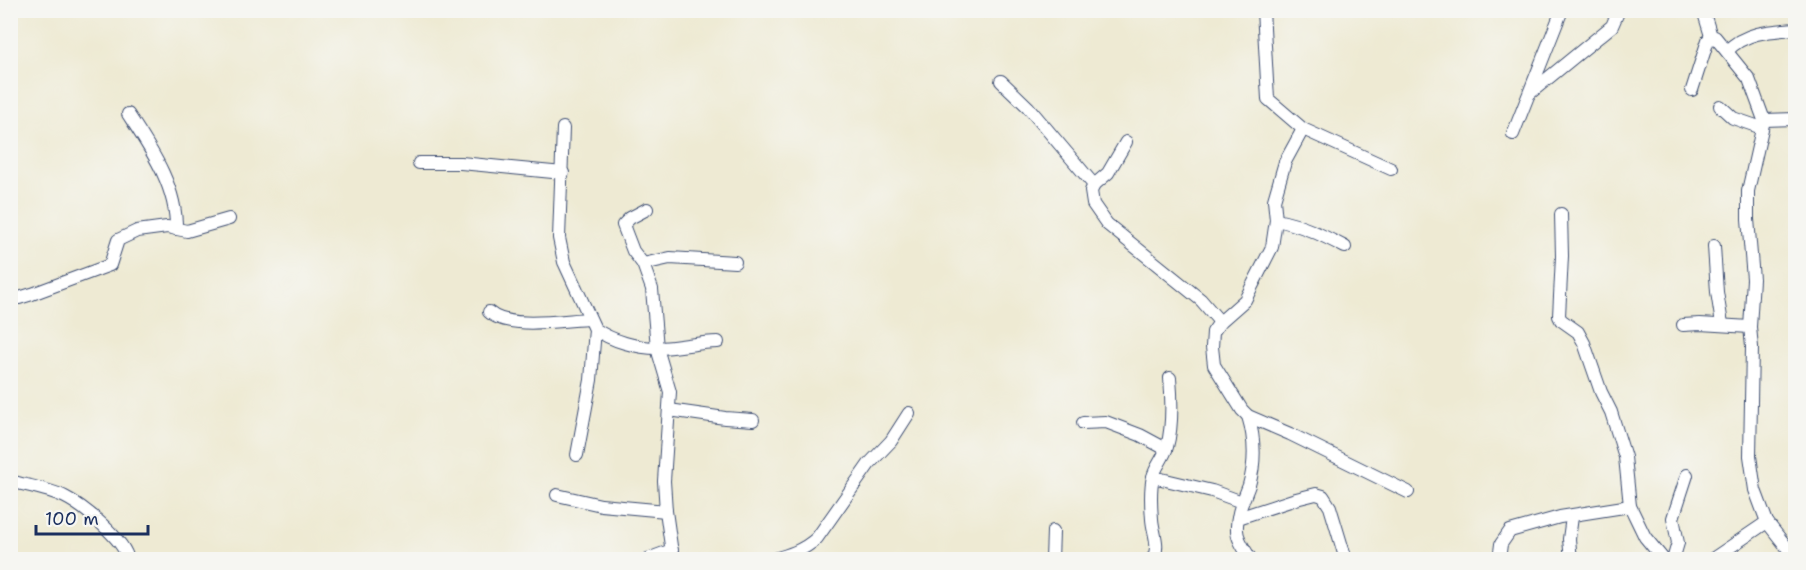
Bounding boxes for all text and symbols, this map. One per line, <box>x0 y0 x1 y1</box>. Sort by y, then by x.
scale bar <box>36 498 148 536</box>
text: 100 m <box>45 507 99 531</box>

